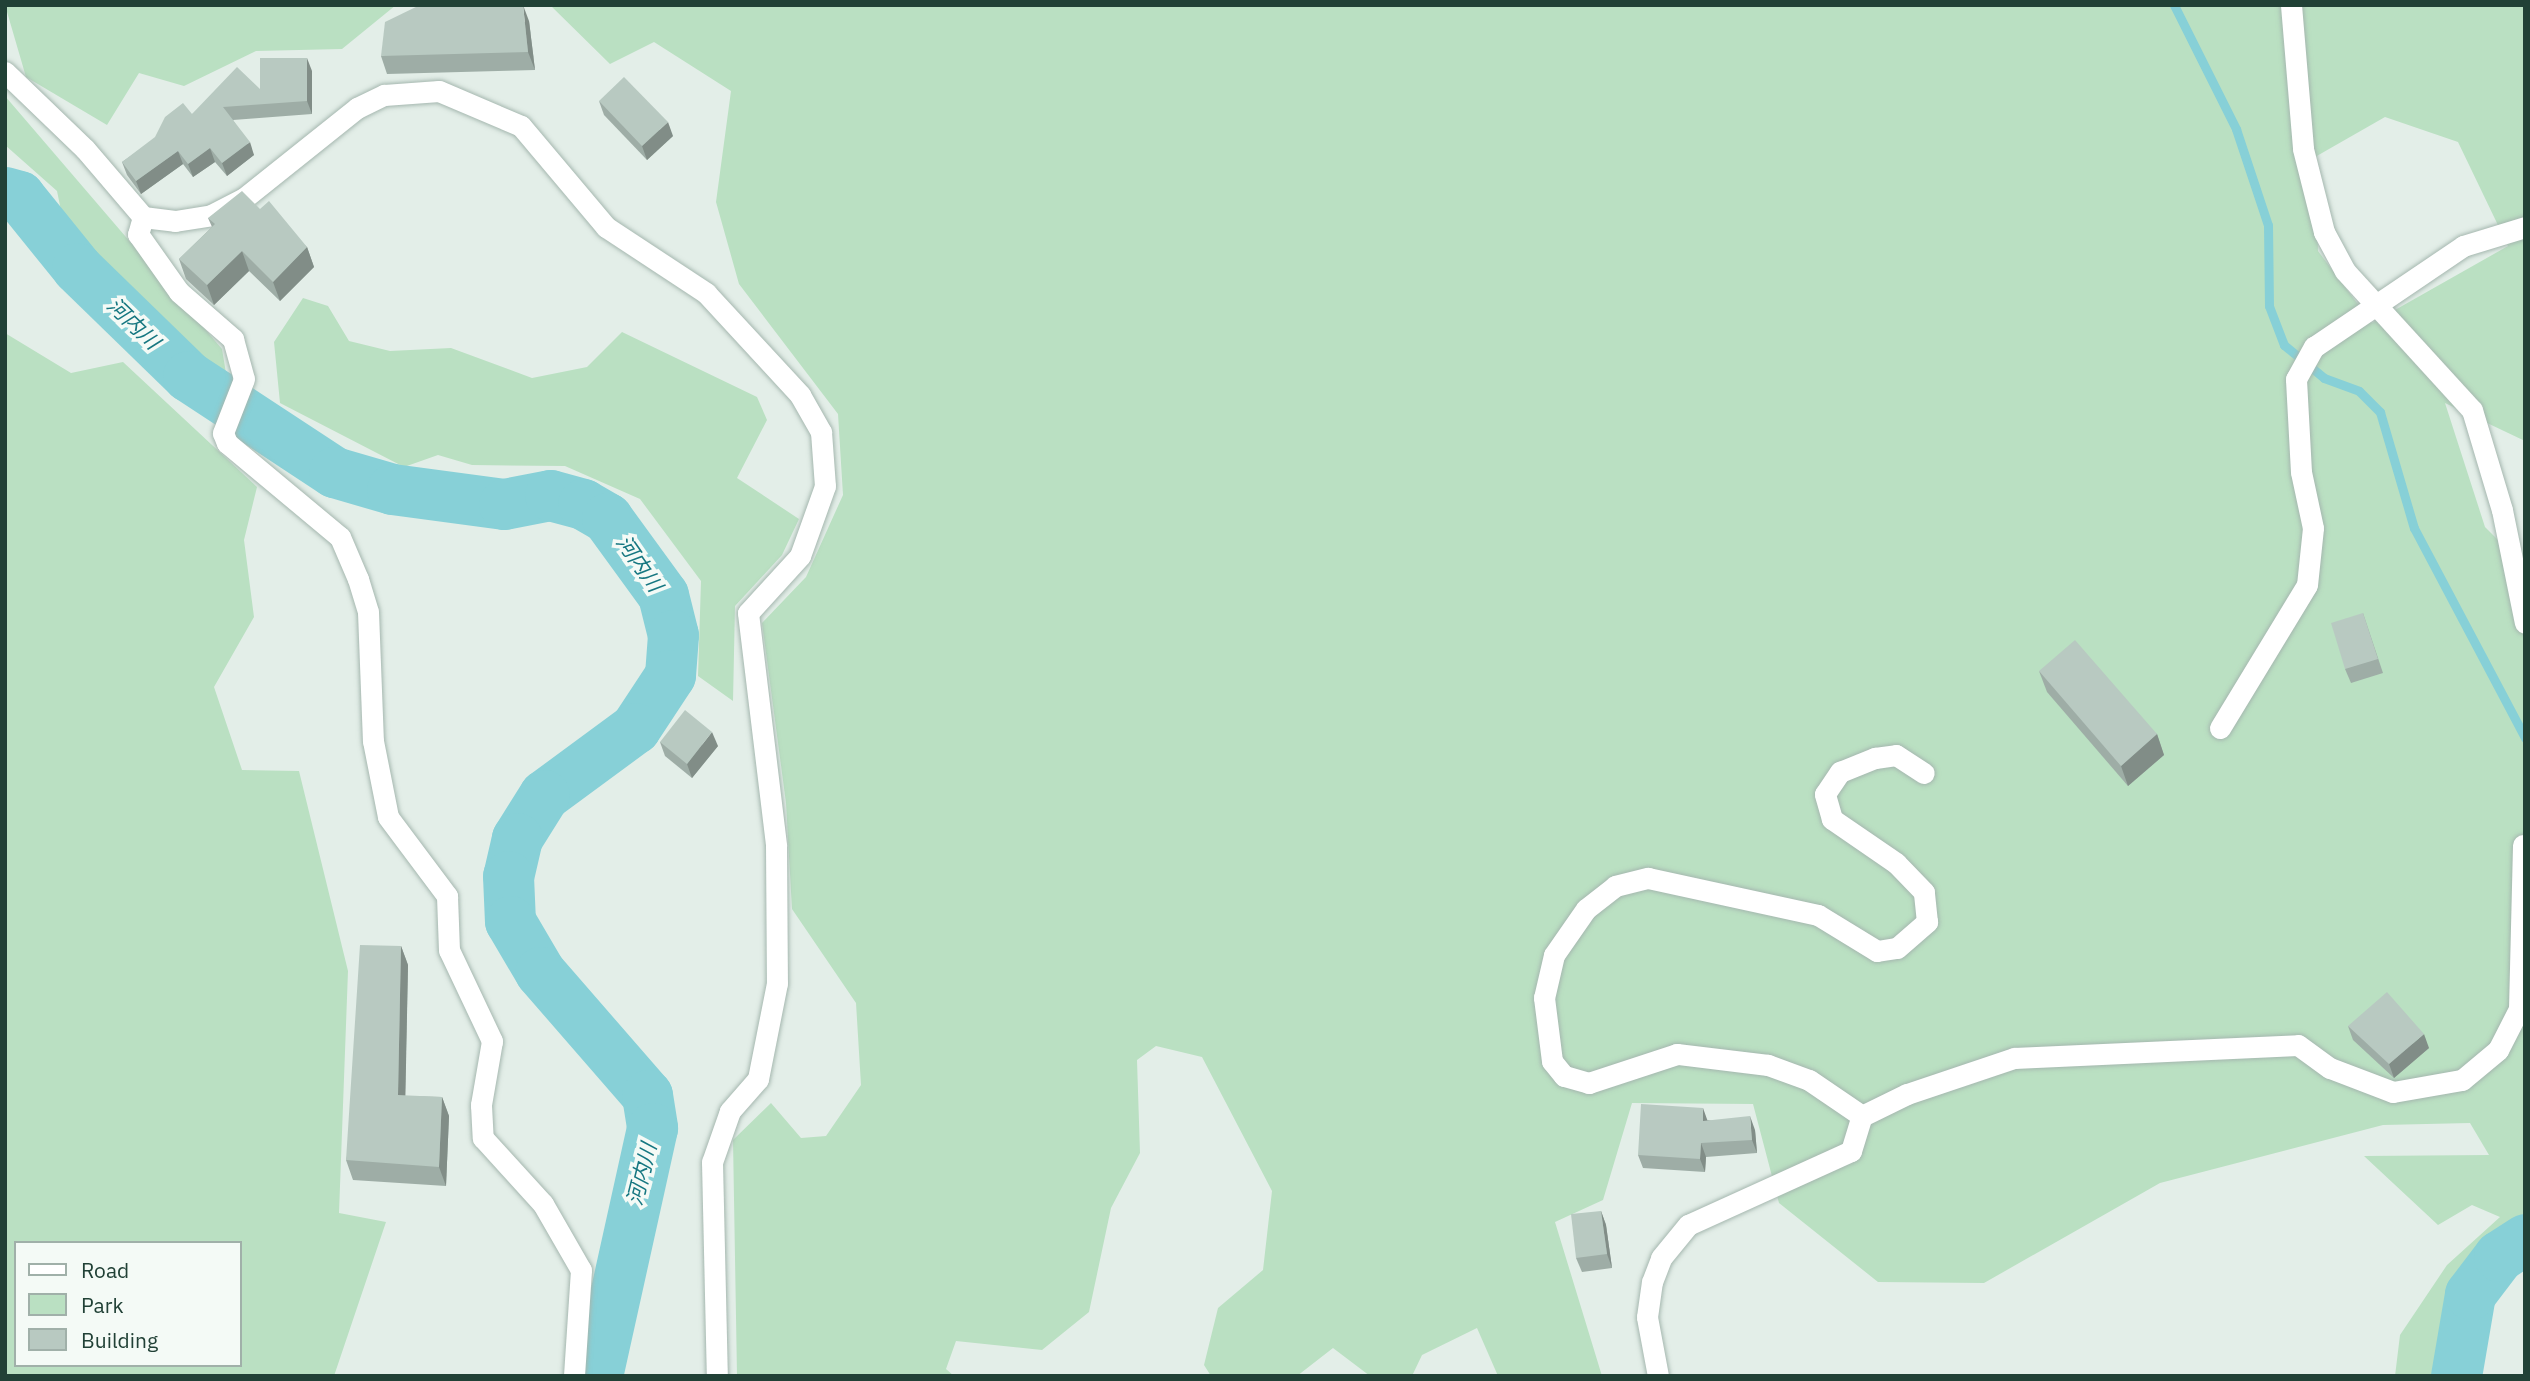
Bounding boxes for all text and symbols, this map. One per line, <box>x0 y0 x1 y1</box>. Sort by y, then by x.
water label: 河内川 <box>103 292 165 354</box>
water label: 河内川 <box>612 530 668 596</box>
water label: 河内川 <box>621 1140 661 1208</box>
legend <box>14 1241 242 1367</box>
text: Road <box>81 1256 129 1284</box>
text: Park <box>81 1291 124 1319</box>
text: Building <box>81 1326 158 1354</box>

